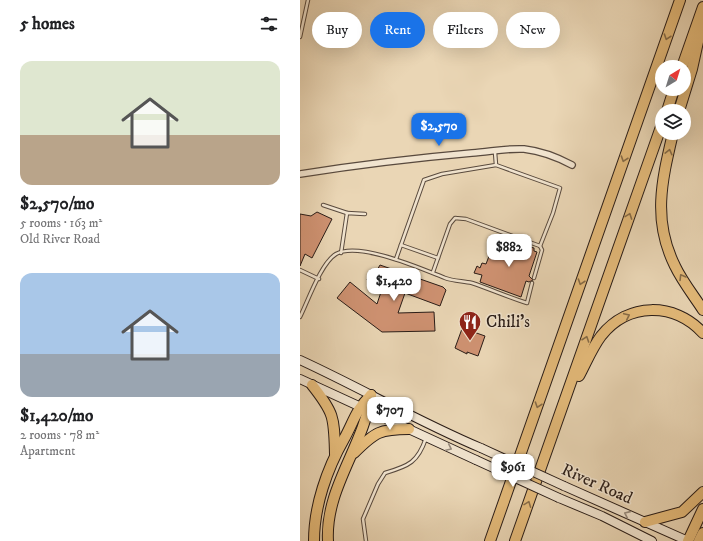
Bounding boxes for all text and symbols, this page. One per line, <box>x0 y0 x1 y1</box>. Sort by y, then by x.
chip: Buy <box>312 12 362 48</box>
chip: Rent <box>370 12 425 48</box>
chip: Filters <box>433 12 498 48</box>
chip: New <box>506 12 560 48</box>
text: 5 homes <box>20 13 75 35</box>
icon: filters <box>258 13 280 35</box>
one-way arrow <box>663 33 672 40</box>
north arrow <box>655 60 691 96</box>
map controls <box>655 60 691 140</box>
icon: home <box>114 87 186 159</box>
button: layers <box>655 104 691 140</box>
pin: $2,570 <box>406 113 472 147</box>
text: $2,570 <box>420 118 458 134</box>
one-way arrow <box>664 149 672 156</box>
one-way arrow <box>620 156 629 163</box>
text: $2,570/mo <box>20 193 94 215</box>
one-way arrow <box>624 213 633 220</box>
text: 5 rooms · 163 m² <box>20 215 102 231</box>
text: Old River Road <box>20 231 100 247</box>
pin: $882 <box>485 234 533 268</box>
text: $882 <box>496 239 522 255</box>
pin: $1,420 <box>361 268 427 302</box>
text: $1,420 <box>376 273 412 289</box>
one-way arrow <box>679 274 687 281</box>
one-way arrow <box>577 279 586 286</box>
icon: home <box>114 299 186 371</box>
restaurant icon: Chili's <box>457 309 483 342</box>
place label: Chili's <box>486 311 530 333</box>
one-way arrow <box>623 313 631 321</box>
one-way arrow <box>582 336 590 343</box>
pin: $707 <box>366 397 414 431</box>
one-way arrow <box>534 401 543 408</box>
text: $707 <box>376 402 404 418</box>
text: $1,420/mo <box>20 405 93 427</box>
text: 2 rooms · 78 m² <box>20 427 99 443</box>
text: Apartment <box>20 443 75 459</box>
one-way arrow <box>445 443 453 451</box>
pin: $961 <box>489 454 537 488</box>
text: $961 <box>500 459 526 475</box>
street label: River Road <box>558 459 636 510</box>
one-way arrow <box>524 501 532 508</box>
one-way arrow <box>623 511 631 519</box>

